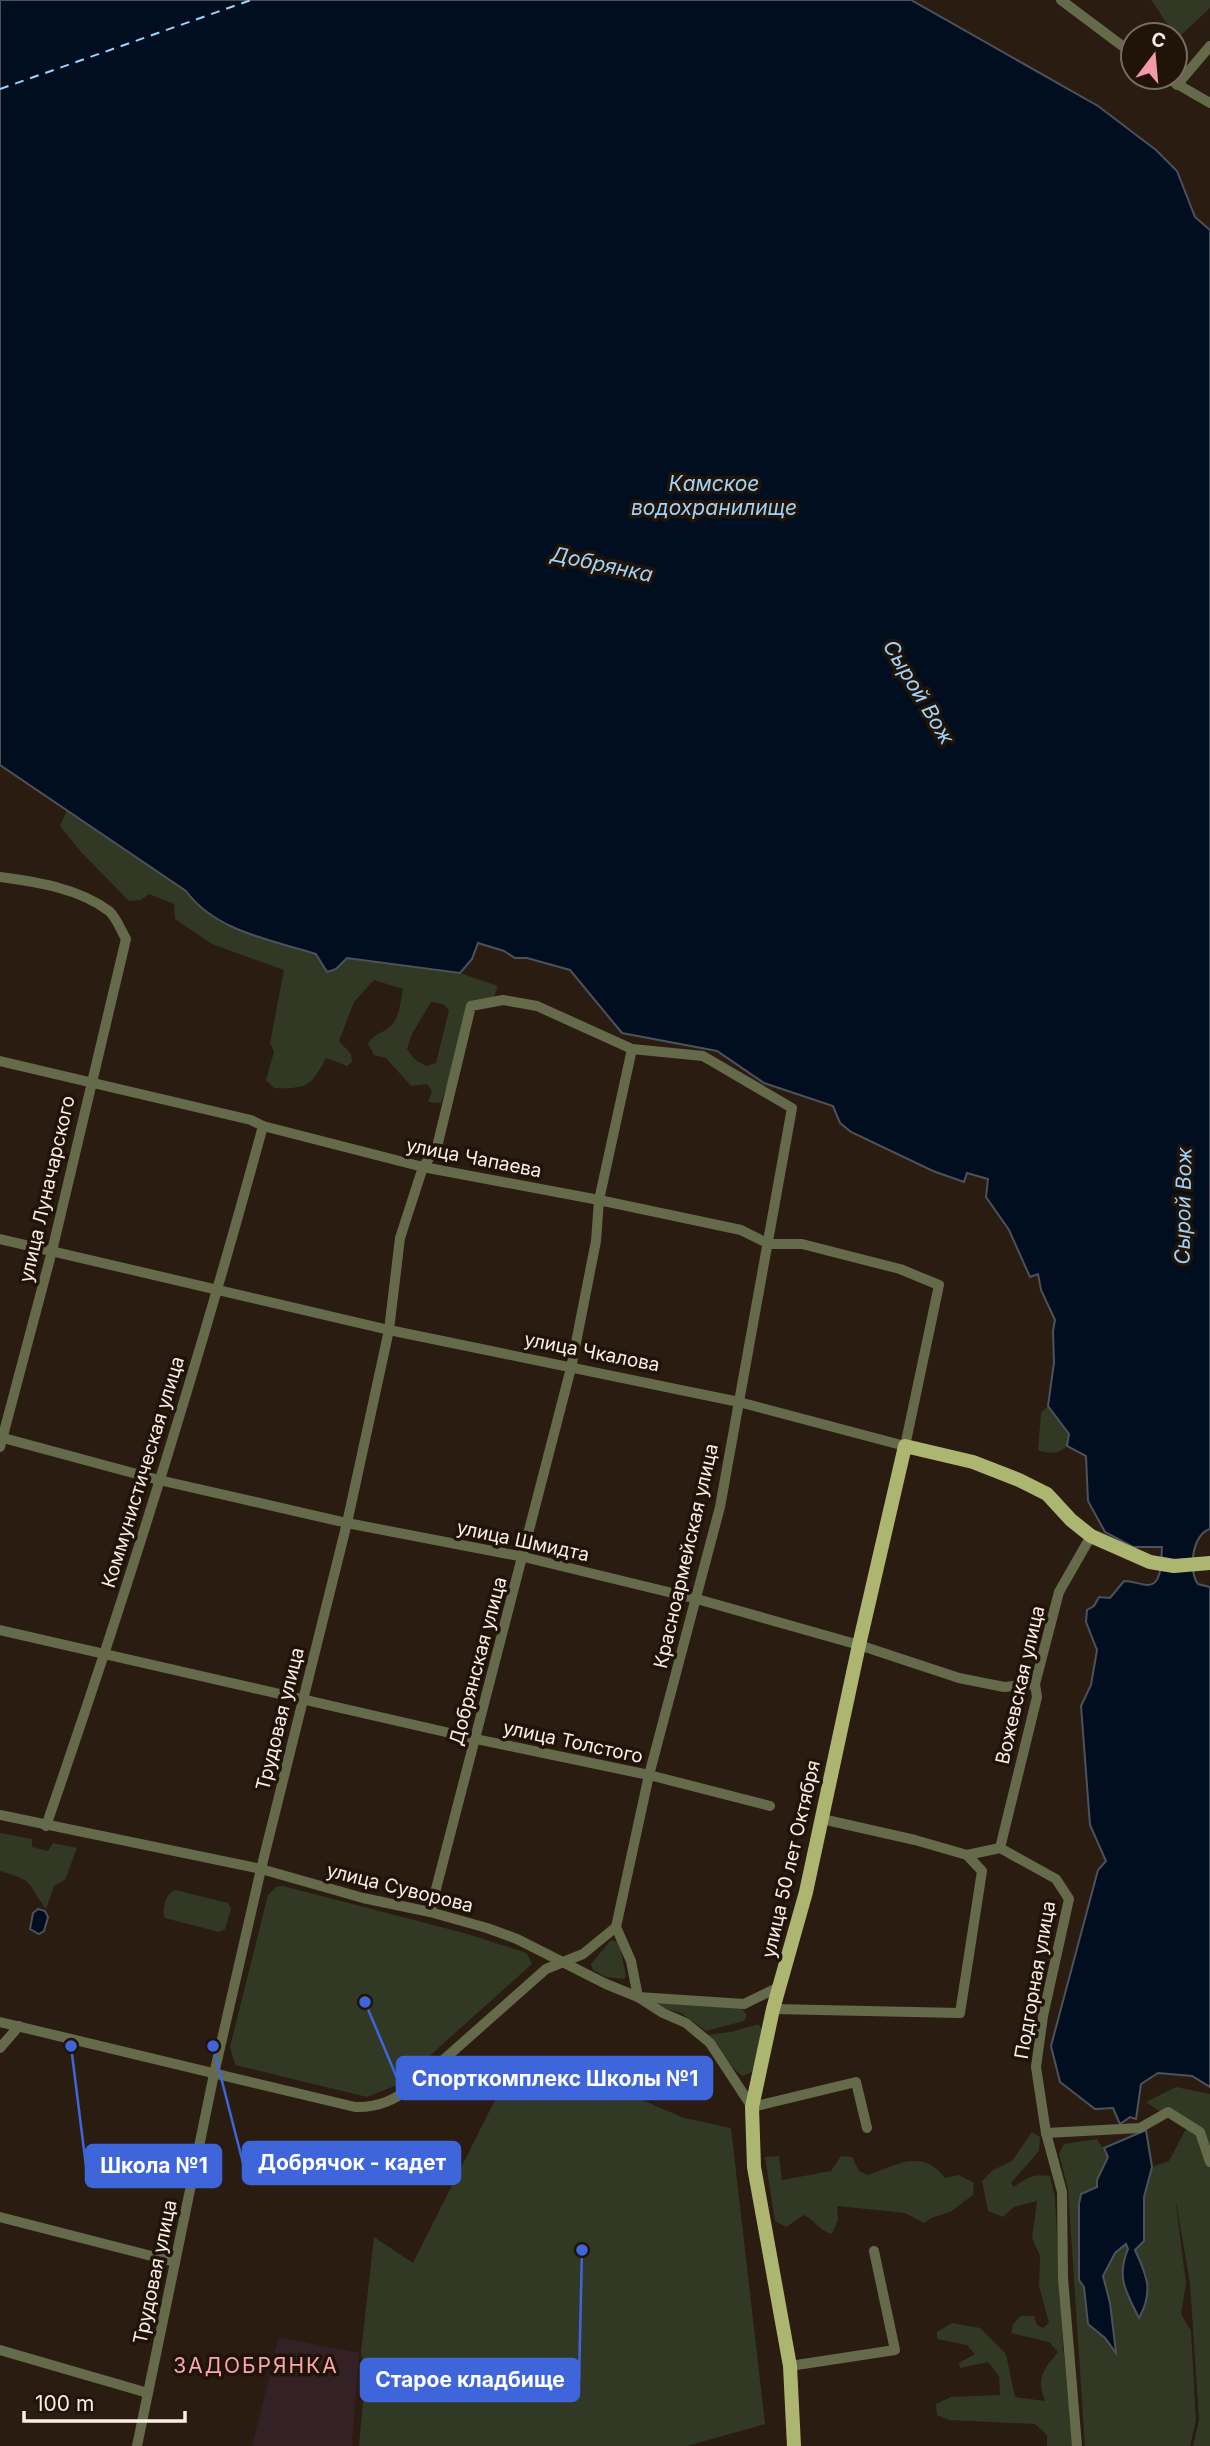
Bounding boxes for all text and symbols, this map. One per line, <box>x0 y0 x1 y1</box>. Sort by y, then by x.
north arrow <box>1119 21 1189 91</box>
text: С <box>1149 27 1168 53</box>
water label: Камское водохранилище <box>631 471 797 520</box>
water label: Добрянка <box>548 541 655 587</box>
water label: Сырой Вож <box>878 635 960 750</box>
street label: улица Луначарского <box>14 1093 80 1285</box>
street label: улица Чапаева <box>404 1134 544 1182</box>
water label: Сырой Вож <box>1169 1146 1197 1265</box>
street label: улица Чкалова <box>522 1328 662 1376</box>
street label: Коммунистическая улица <box>97 1354 189 1590</box>
street label: Красноармейская улица <box>649 1441 723 1671</box>
street label: улица Шмидта <box>455 1516 591 1566</box>
street label: Добрянская улица <box>444 1574 512 1748</box>
street label: Вожевская улица <box>991 1604 1049 1766</box>
street label: Трудовая улица <box>251 1645 309 1793</box>
street label: улица Толстого <box>501 1716 645 1768</box>
street label: улица 50 лет Октября <box>757 1758 825 1960</box>
street label: улица Суворова <box>324 1859 476 1917</box>
street label: Подгорная улица <box>1010 1899 1060 2061</box>
callout: Спорткомплекс Школы №1 <box>397 2057 712 2099</box>
text: Спорткомплекс Школы №1 <box>412 2066 698 2091</box>
callout: Добрячок - кадет <box>243 2142 460 2184</box>
callout: Школа №1 <box>86 2145 221 2187</box>
text: Добрячок - кадет <box>258 2150 447 2175</box>
text: Школа №1 <box>100 2153 208 2178</box>
street label: Трудовая улица <box>128 2198 182 2346</box>
district label: ЗАДОБРЯНКА <box>173 2353 339 2378</box>
callout: Старое кладбище <box>361 2359 579 2401</box>
text: Старое кладбище <box>375 2367 565 2392</box>
scale bar <box>24 2380 186 2424</box>
text: 100 m <box>35 2391 94 2416</box>

